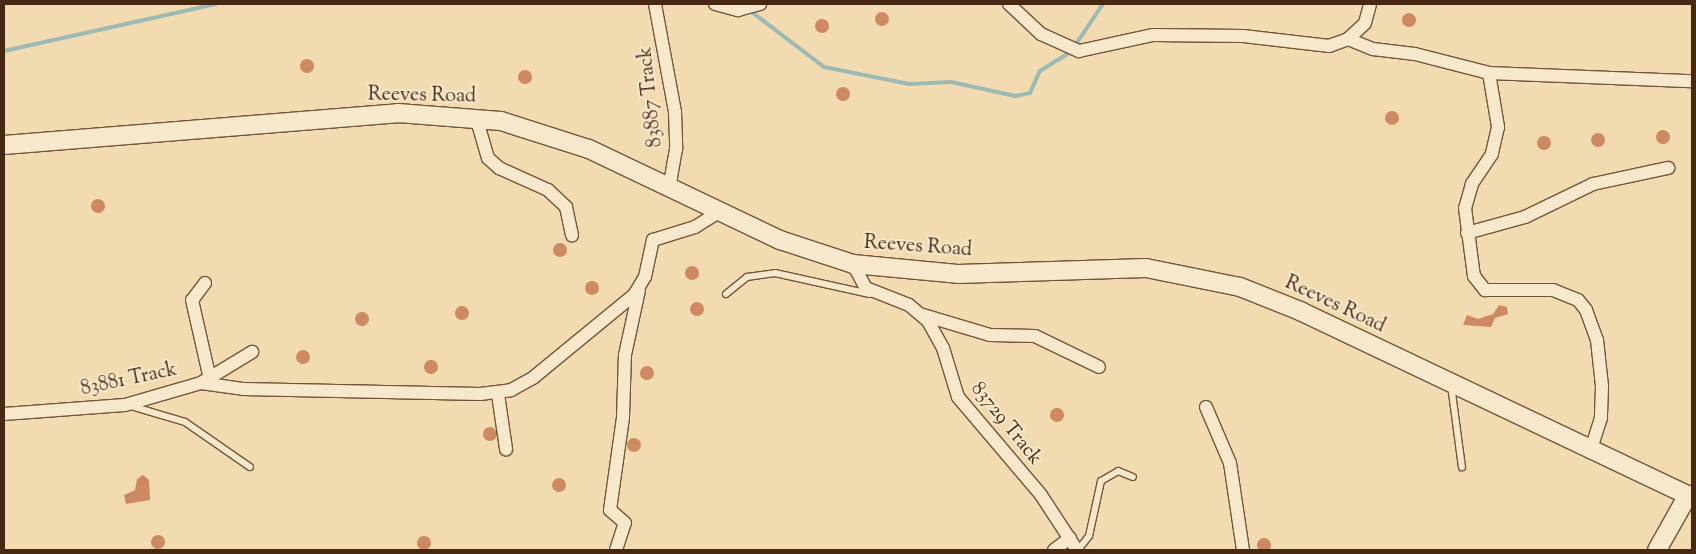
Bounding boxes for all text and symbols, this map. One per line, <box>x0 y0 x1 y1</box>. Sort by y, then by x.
street label: 83887 Track <box>634 46 668 148</box>
street label: Reeves Road <box>368 83 476 109</box>
street label: Reeves Road <box>863 231 973 263</box>
street label: Reeves Road <box>1281 271 1389 339</box>
street label: 83881 Track <box>79 358 179 402</box>
street label: 83729 Track <box>965 378 1047 470</box>

